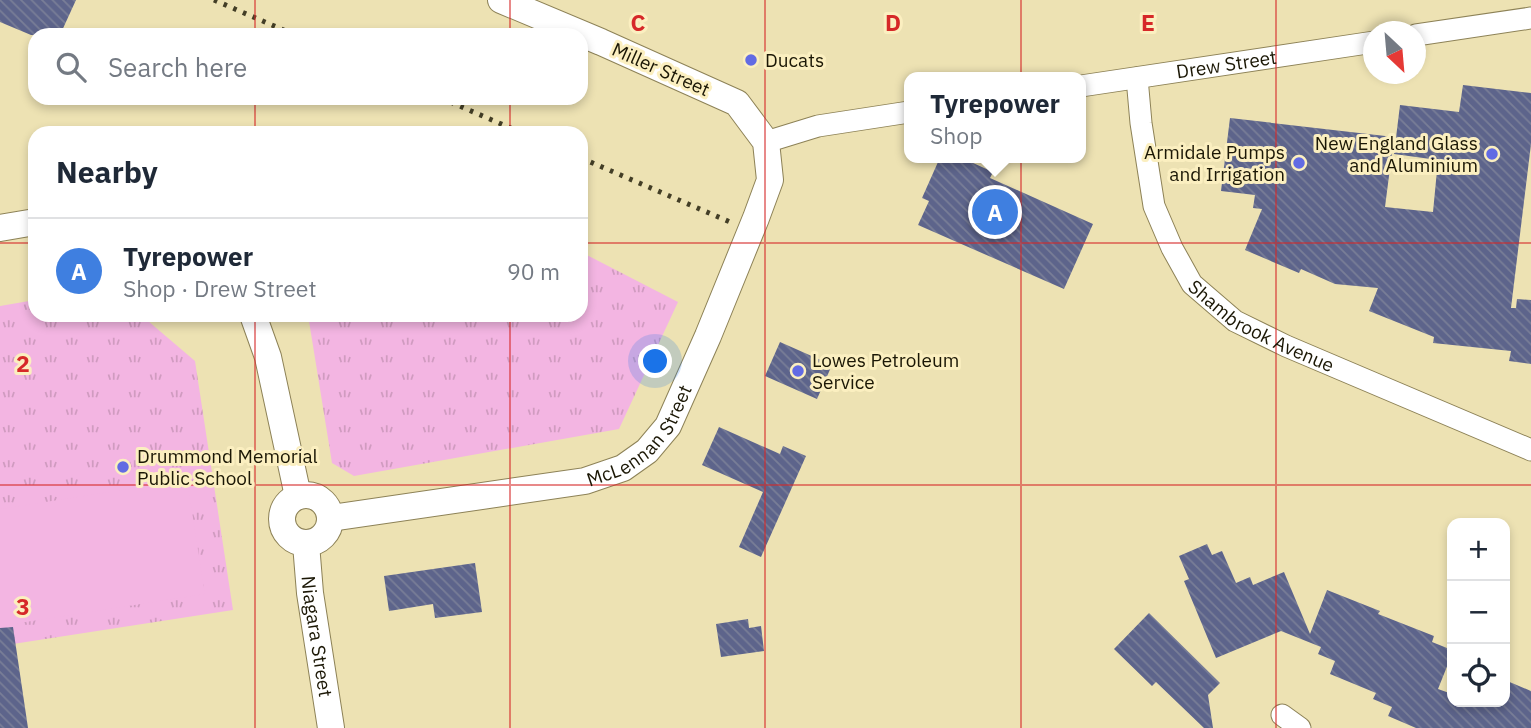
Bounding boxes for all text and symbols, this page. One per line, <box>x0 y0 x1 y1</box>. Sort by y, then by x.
text: C <box>631 7 646 37</box>
text: D <box>885 7 901 37</box>
text: E <box>1141 7 1155 37</box>
north arrow <box>1363 21 1426 84</box>
search box <box>28 28 588 105</box>
street label: Miller Street <box>608 37 714 101</box>
street label: Drew Street <box>1175 45 1278 84</box>
icon: search <box>52 48 90 86</box>
place label: Ducats <box>765 48 824 72</box>
text: Search here <box>108 50 247 84</box>
marker: Ducats <box>743 52 759 68</box>
popup <box>904 72 1086 163</box>
text: Tyrepower <box>930 86 1060 120</box>
text: Shop <box>930 120 983 150</box>
place label: New England Glass and Aluminium <box>1315 131 1478 177</box>
place label: Armidale Pumps and Irrigation <box>1144 140 1285 186</box>
marker: New England Glass and Aluminium <box>1484 146 1500 162</box>
text: Nearby <box>56 152 158 191</box>
marker: Armidale Pumps and Irrigation <box>1291 155 1307 171</box>
pin: A <box>972 186 1018 238</box>
text: Tyrepower <box>123 239 253 273</box>
text: A <box>71 256 87 286</box>
text: 90 m <box>507 256 560 286</box>
text: Shop · Drew Street <box>123 273 316 303</box>
street label: Shambrook Avenue <box>1183 274 1338 377</box>
your location <box>638 344 672 378</box>
text: 2 <box>16 348 30 378</box>
place label: Lowes Petroleum Service <box>812 348 959 394</box>
marker: Lowes Petroleum Service <box>790 363 806 379</box>
street label: McLennan Street <box>583 381 697 492</box>
place label: Drummond Memorial Public School <box>137 444 318 490</box>
marker: Drummond Memorial Public School <box>115 459 131 475</box>
map controls <box>1447 518 1510 707</box>
button: + <box>1447 518 1510 581</box>
street label: Niagara Street <box>297 575 338 699</box>
button: − <box>1447 581 1510 644</box>
text: 3 <box>16 591 30 621</box>
button: locate <box>1447 644 1510 707</box>

